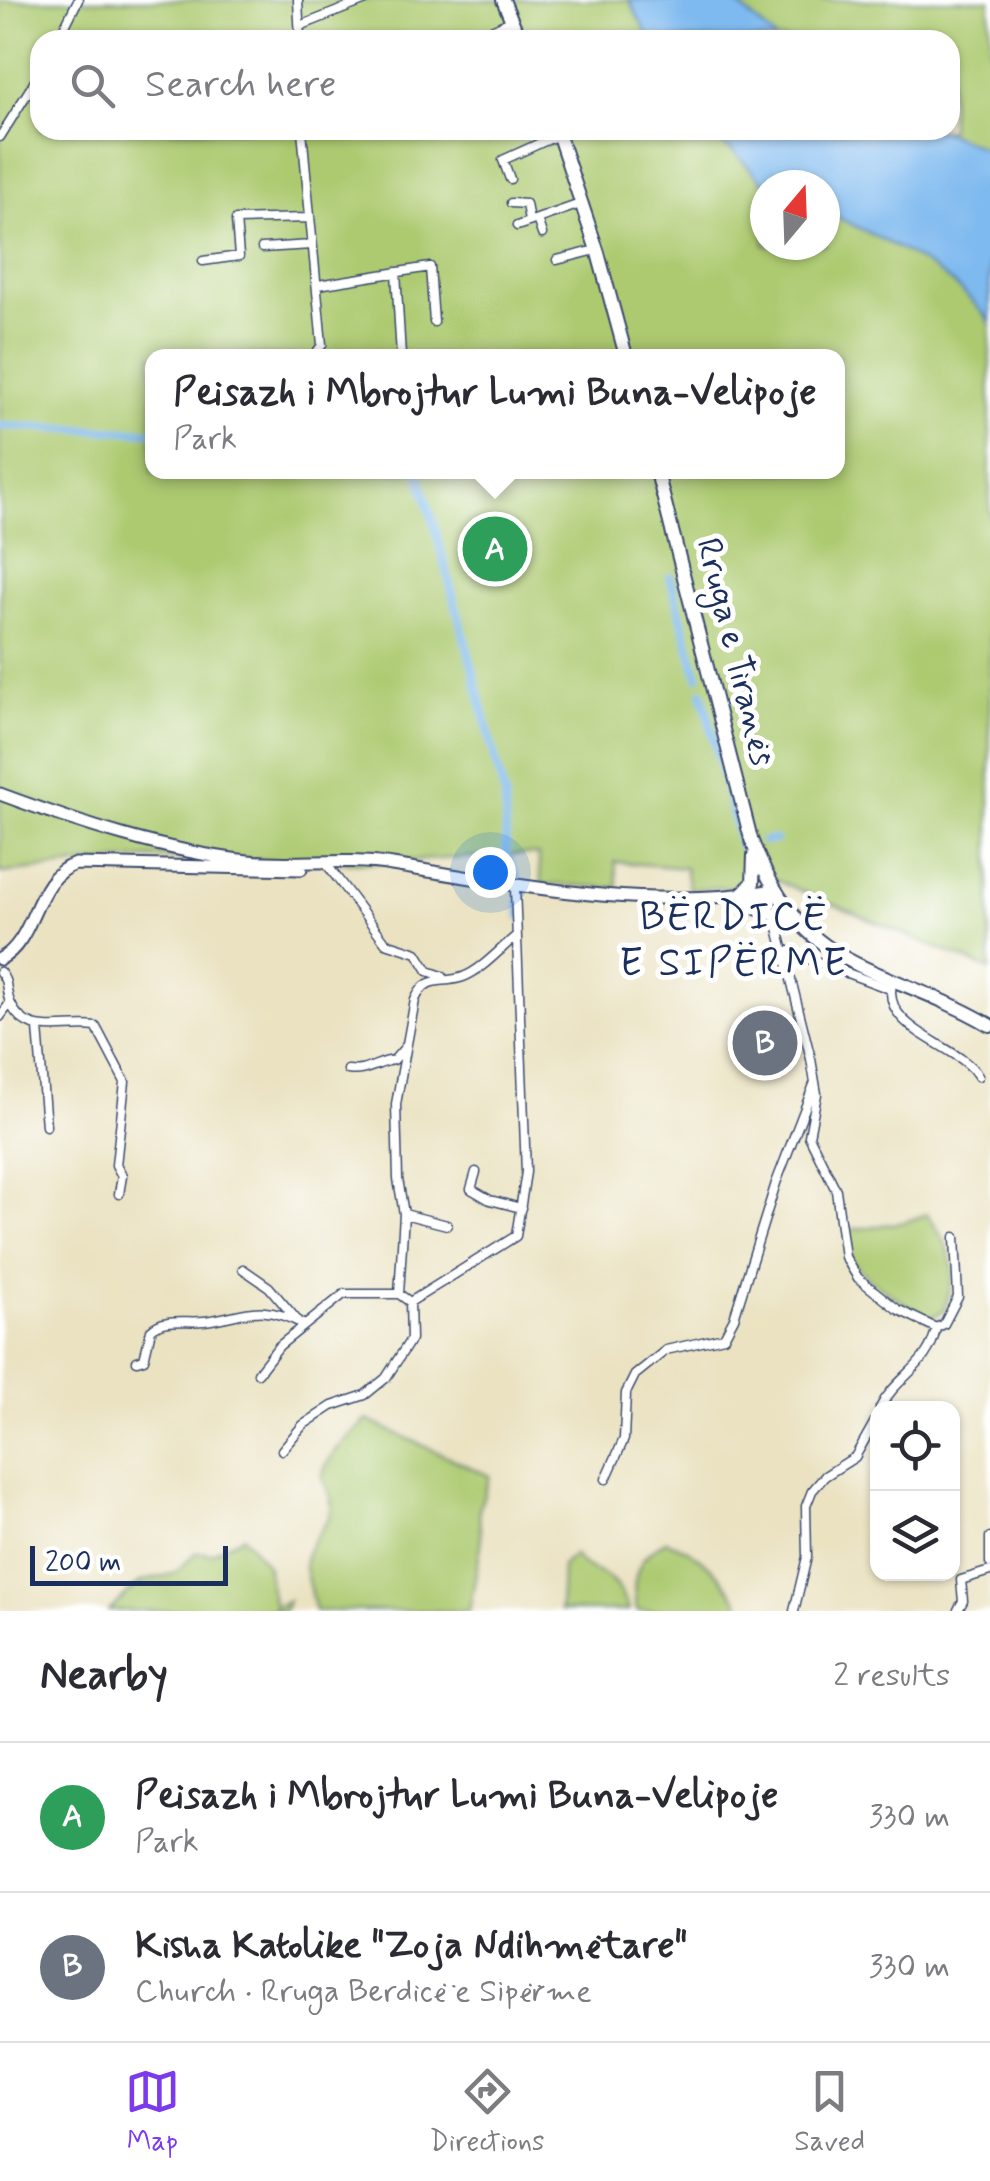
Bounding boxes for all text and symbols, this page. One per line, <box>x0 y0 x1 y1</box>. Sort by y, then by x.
search box <box>30 30 960 140</box>
icon: search <box>65 58 120 113</box>
text: Search here <box>145 61 336 110</box>
north arrow <box>750 170 840 260</box>
popup <box>145 349 845 479</box>
text: Peisazh i Mbrojtur Lumi Buna-Velipoje <box>173 369 817 418</box>
text: Park <box>173 418 237 460</box>
pin: A <box>462 512 528 586</box>
street label: Rruga e Tiranës <box>682 533 786 771</box>
your location <box>465 847 516 898</box>
district label: BËRDICË E SIPËRME <box>619 892 849 990</box>
pin: B <box>732 1006 798 1080</box>
map controls <box>870 1401 960 1581</box>
button: locate <box>870 1401 960 1491</box>
button: layers <box>870 1491 960 1581</box>
scale bar <box>30 1541 228 1586</box>
text: 200 m <box>45 1545 121 1582</box>
text: Nearby <box>40 1649 168 1704</box>
text: 2 results <box>833 1655 950 1697</box>
text: Peisazh i Mbrojtur Lumi Buna-Velipoje <box>135 1772 778 1821</box>
text: A <box>62 1796 83 1838</box>
text: 330 m <box>869 1796 950 1838</box>
text: Park <box>135 1821 199 1863</box>
text: Kisha Katolike "Zoja Ndihmëtare" <box>135 1922 687 1971</box>
text: B <box>62 1946 83 1988</box>
text: 330 m <box>869 1946 950 1988</box>
text: Church · Rruga Berdicë e Sipërme <box>135 1971 592 2013</box>
tab: Map <box>125 2064 180 2161</box>
tab: Directions <box>430 2064 545 2161</box>
tab: Saved <box>794 2064 865 2161</box>

